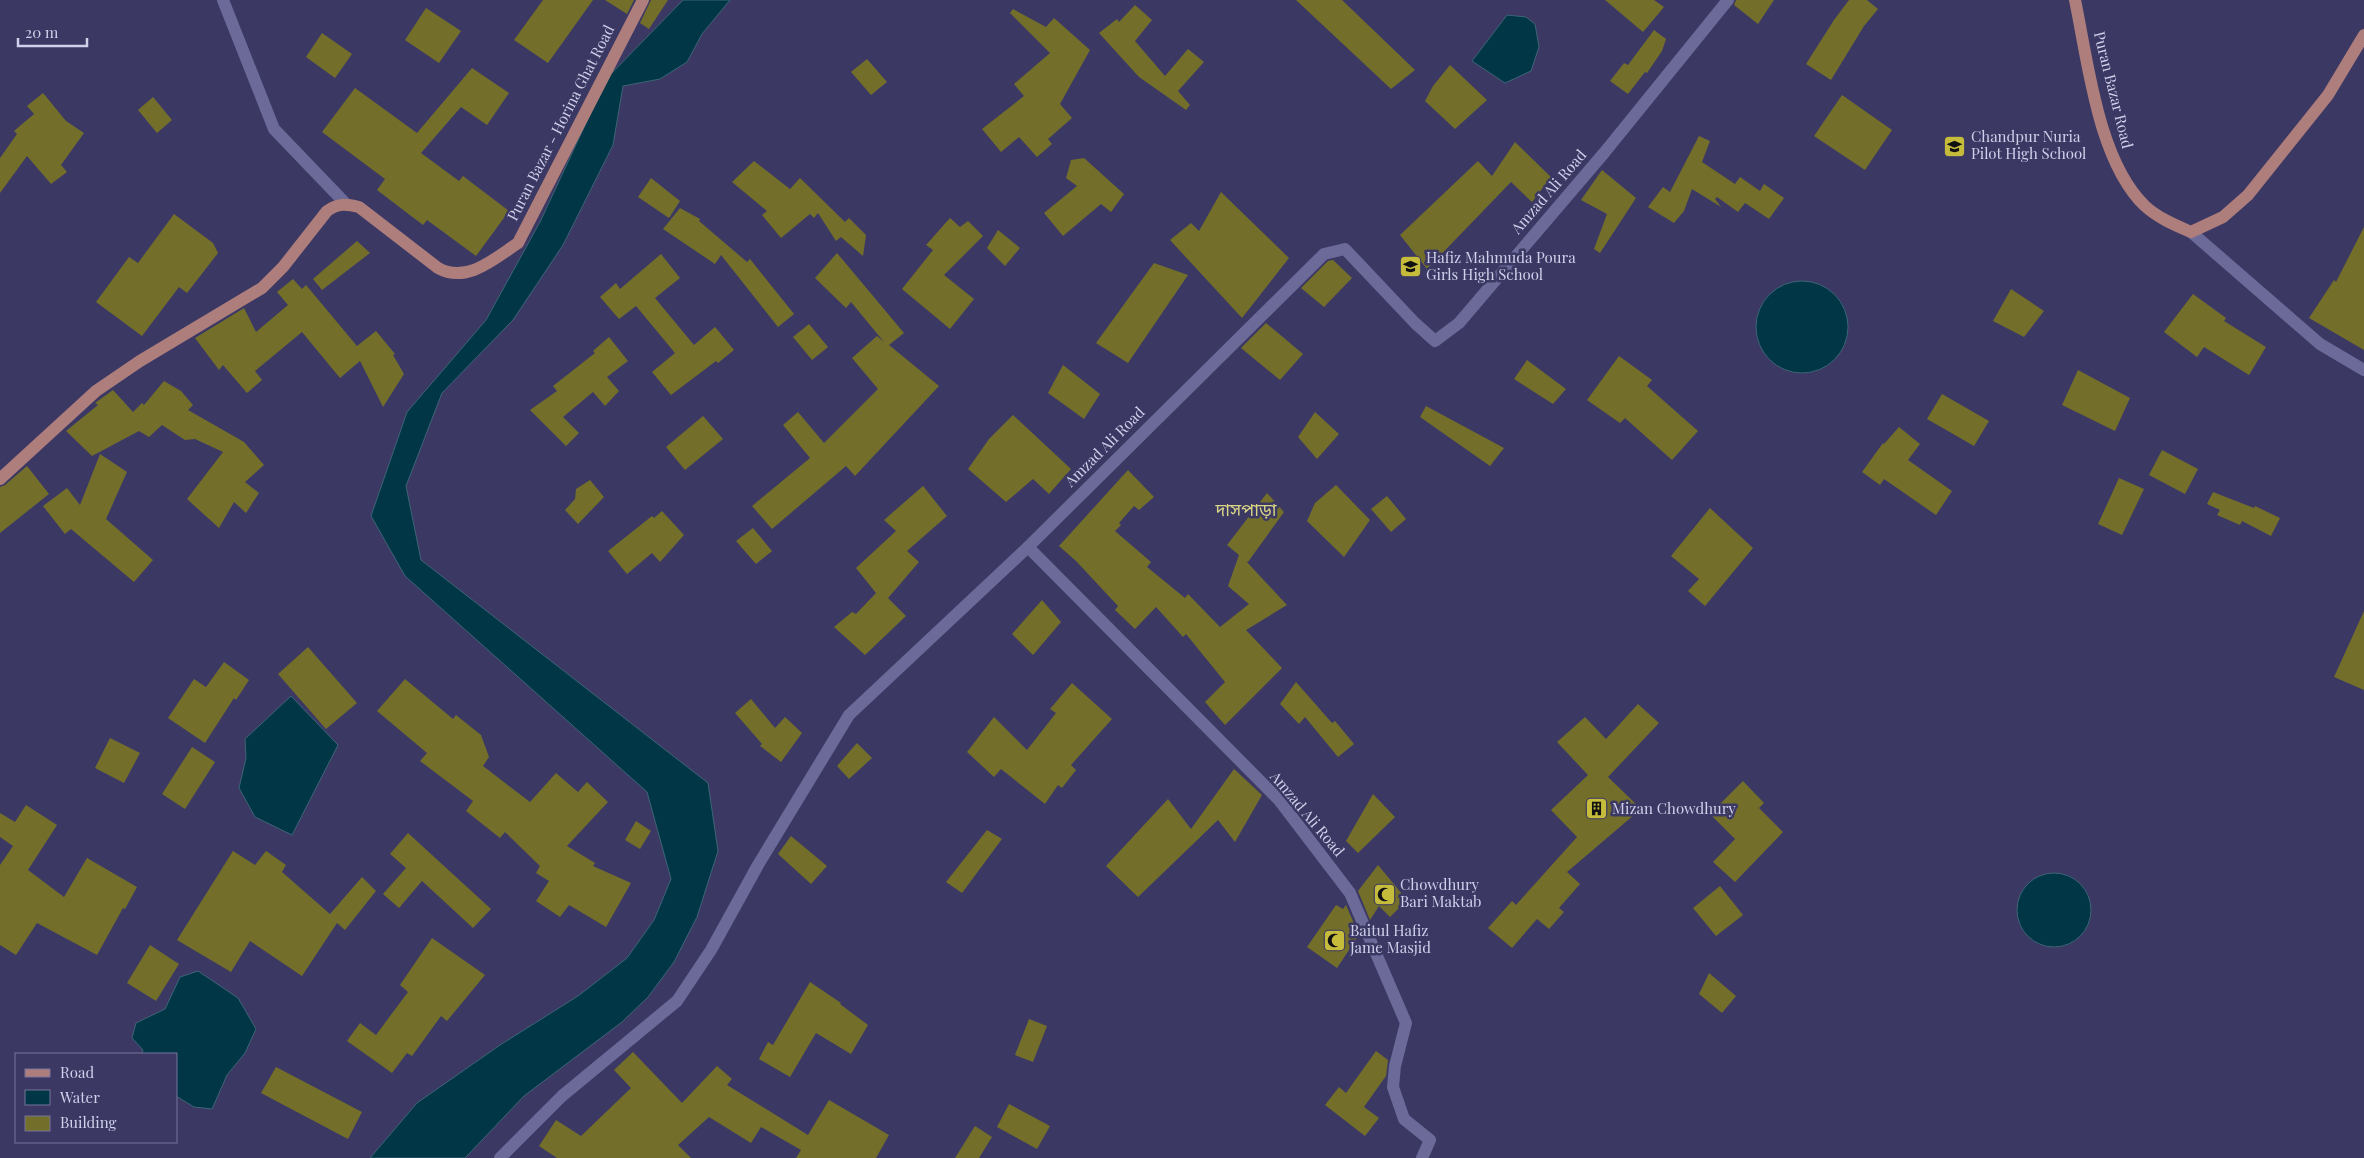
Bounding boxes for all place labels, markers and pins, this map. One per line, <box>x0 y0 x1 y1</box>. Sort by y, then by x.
place label: Chandpur Nuria Pilot High School <box>1971 126 2086 163</box>
school or university icon: Chandpur Nuria Pilot High School <box>1943 134 1967 158</box>
place label: Hafiz Mahmuda Poura Girls High School <box>1426 247 1576 284</box>
school or university icon: Hafiz Mahmuda Poura Girls High School <box>1398 255 1422 279</box>
building icon: Mizan Chowdhury <box>1584 797 1608 821</box>
place label: Mizan Chowdhury <box>1612 798 1736 818</box>
place label: Chowdhury Bari Maktab <box>1400 874 1482 911</box>
mosque icon: Chowdhury Bari Maktab <box>1372 882 1396 906</box>
place label: Baitul Hafiz Jame Masjid <box>1349 920 1431 957</box>
mosque icon: Baitul Hafiz Jame Masjid <box>1322 928 1346 952</box>

